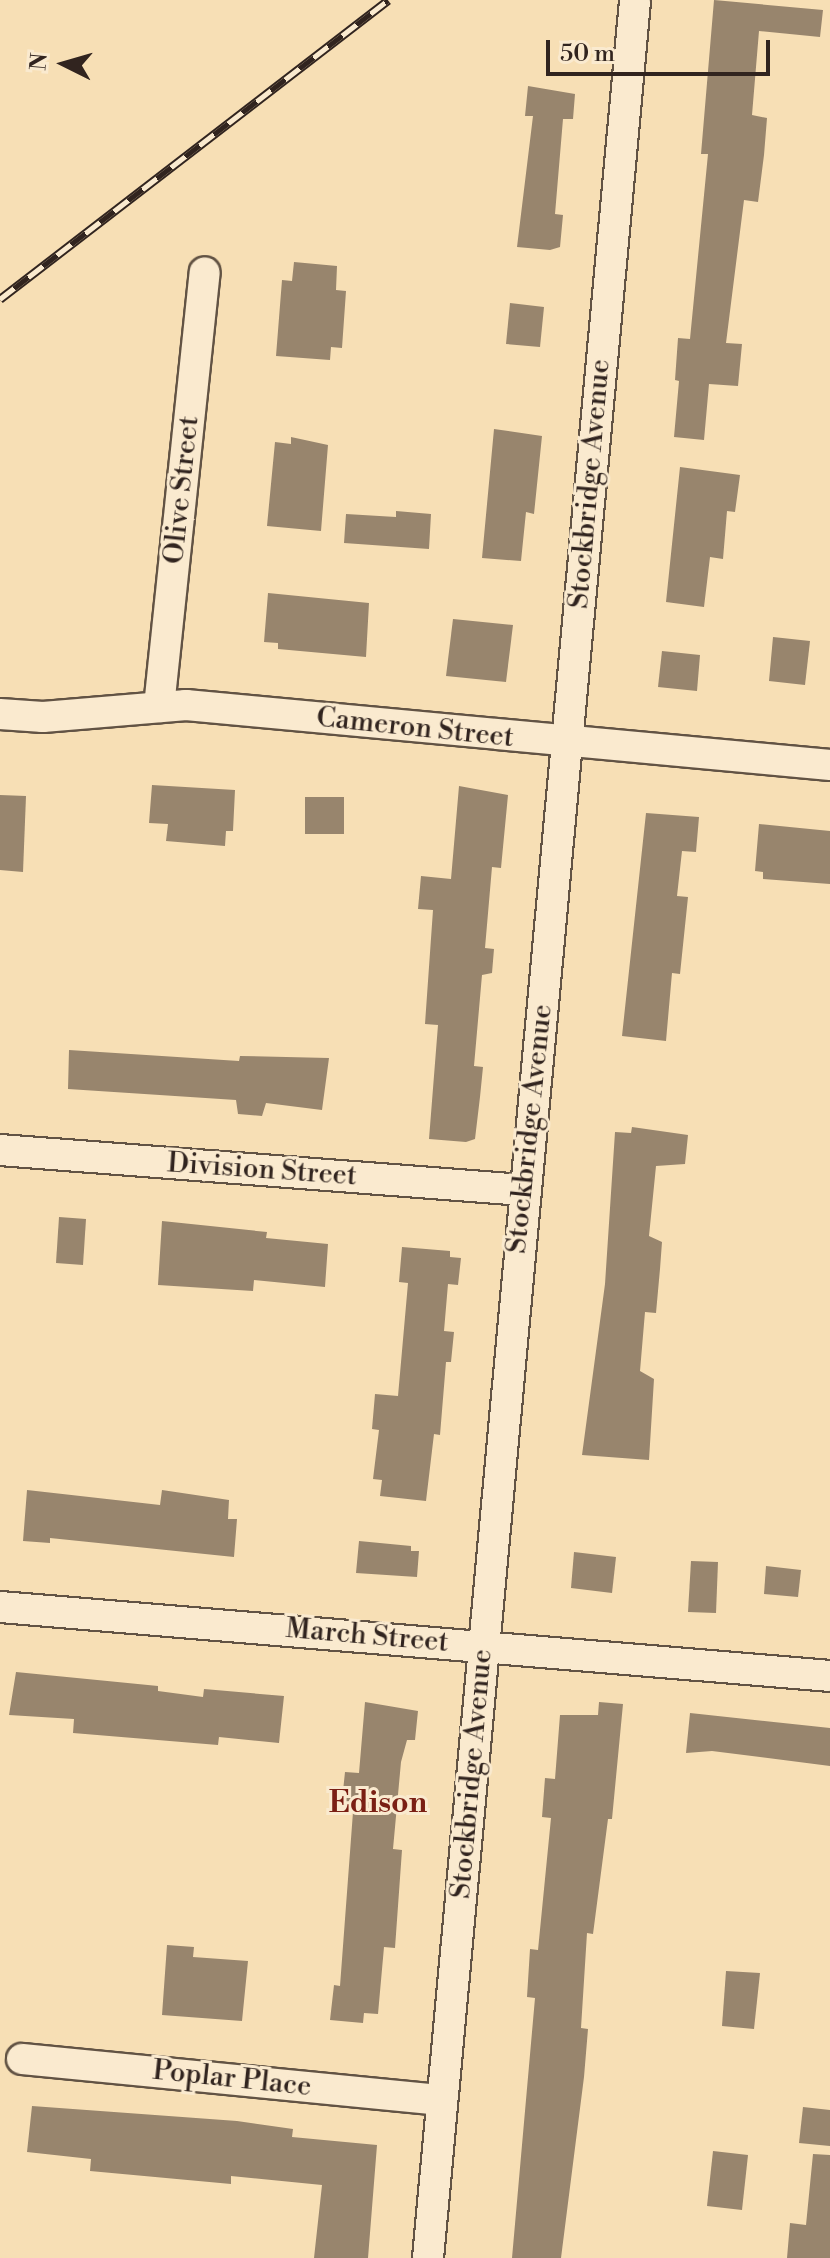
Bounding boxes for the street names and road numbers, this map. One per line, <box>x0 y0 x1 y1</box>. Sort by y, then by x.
street label: Stockbridge Avenue <box>562 358 618 610</box>
street label: Olive Street <box>158 414 206 566</box>
street label: Cameron Street <box>315 701 515 755</box>
street label: Stockbridge Avenue <box>500 1003 560 1255</box>
street label: Division Street <box>166 1147 358 1193</box>
street label: March Street <box>284 1612 450 1660</box>
street label: Stockbridge Avenue <box>444 1648 500 1900</box>
street label: Poplar Place <box>151 2054 313 2104</box>

